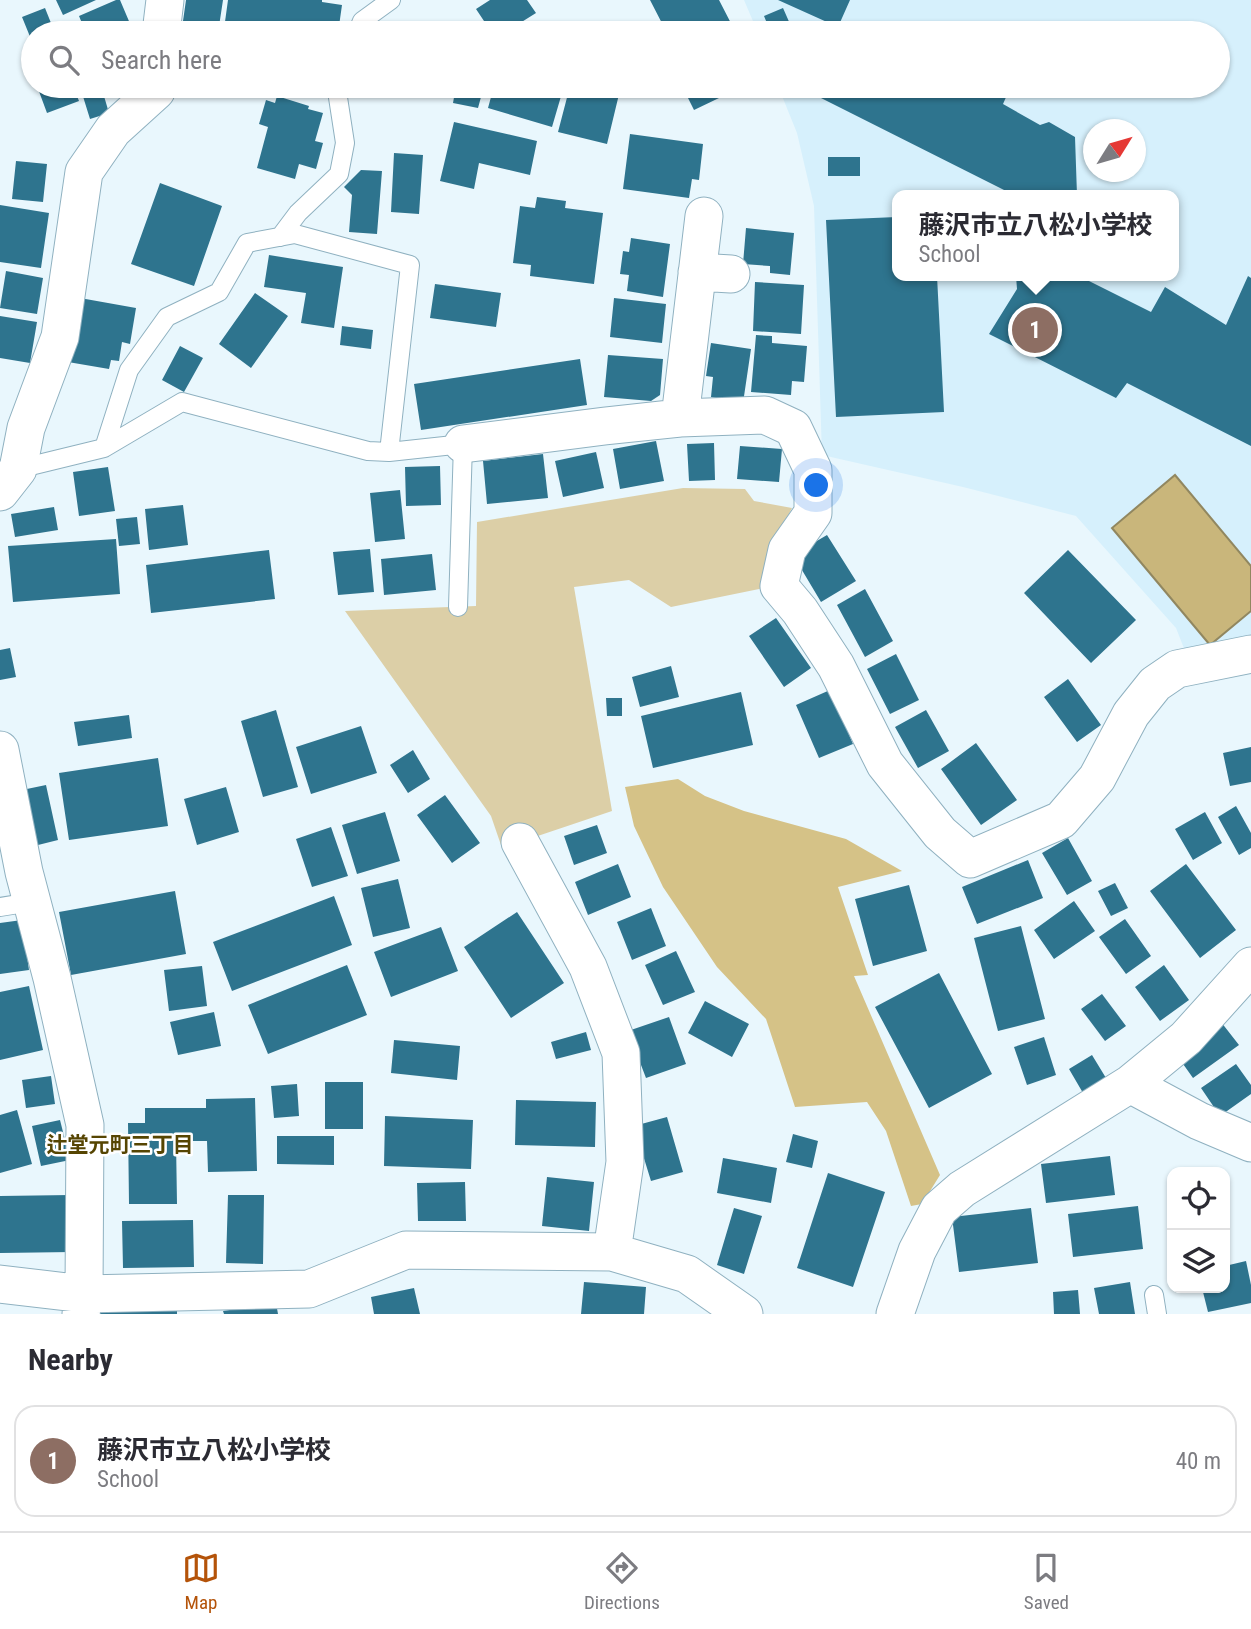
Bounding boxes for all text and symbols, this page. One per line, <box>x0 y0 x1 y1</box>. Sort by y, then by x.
search box <box>21 21 1230 98</box>
icon: search <box>45 41 83 79</box>
text: Search here <box>101 45 222 75</box>
north arrow <box>1083 119 1146 182</box>
popup <box>892 190 1179 281</box>
text: 藤沢市立八松小学校 <box>918 210 1153 240</box>
text: School <box>918 241 981 268</box>
pin: 1 <box>1012 304 1058 356</box>
your location <box>799 468 833 502</box>
district label: 辻堂元町三丁目 <box>47 1133 194 1157</box>
map controls <box>1167 1167 1230 1293</box>
button: locate <box>1167 1167 1230 1230</box>
button: layers <box>1167 1230 1230 1293</box>
text: Nearby <box>28 1342 113 1377</box>
text: 藤沢市立八松小学校 <box>97 1435 331 1465</box>
text: 1 <box>47 1448 59 1475</box>
text: 40 m <box>1176 1448 1221 1475</box>
text: School <box>97 1466 159 1493</box>
tab: Map <box>182 1549 220 1614</box>
tab: Directions <box>584 1549 660 1614</box>
tab: Saved <box>1024 1549 1069 1614</box>

